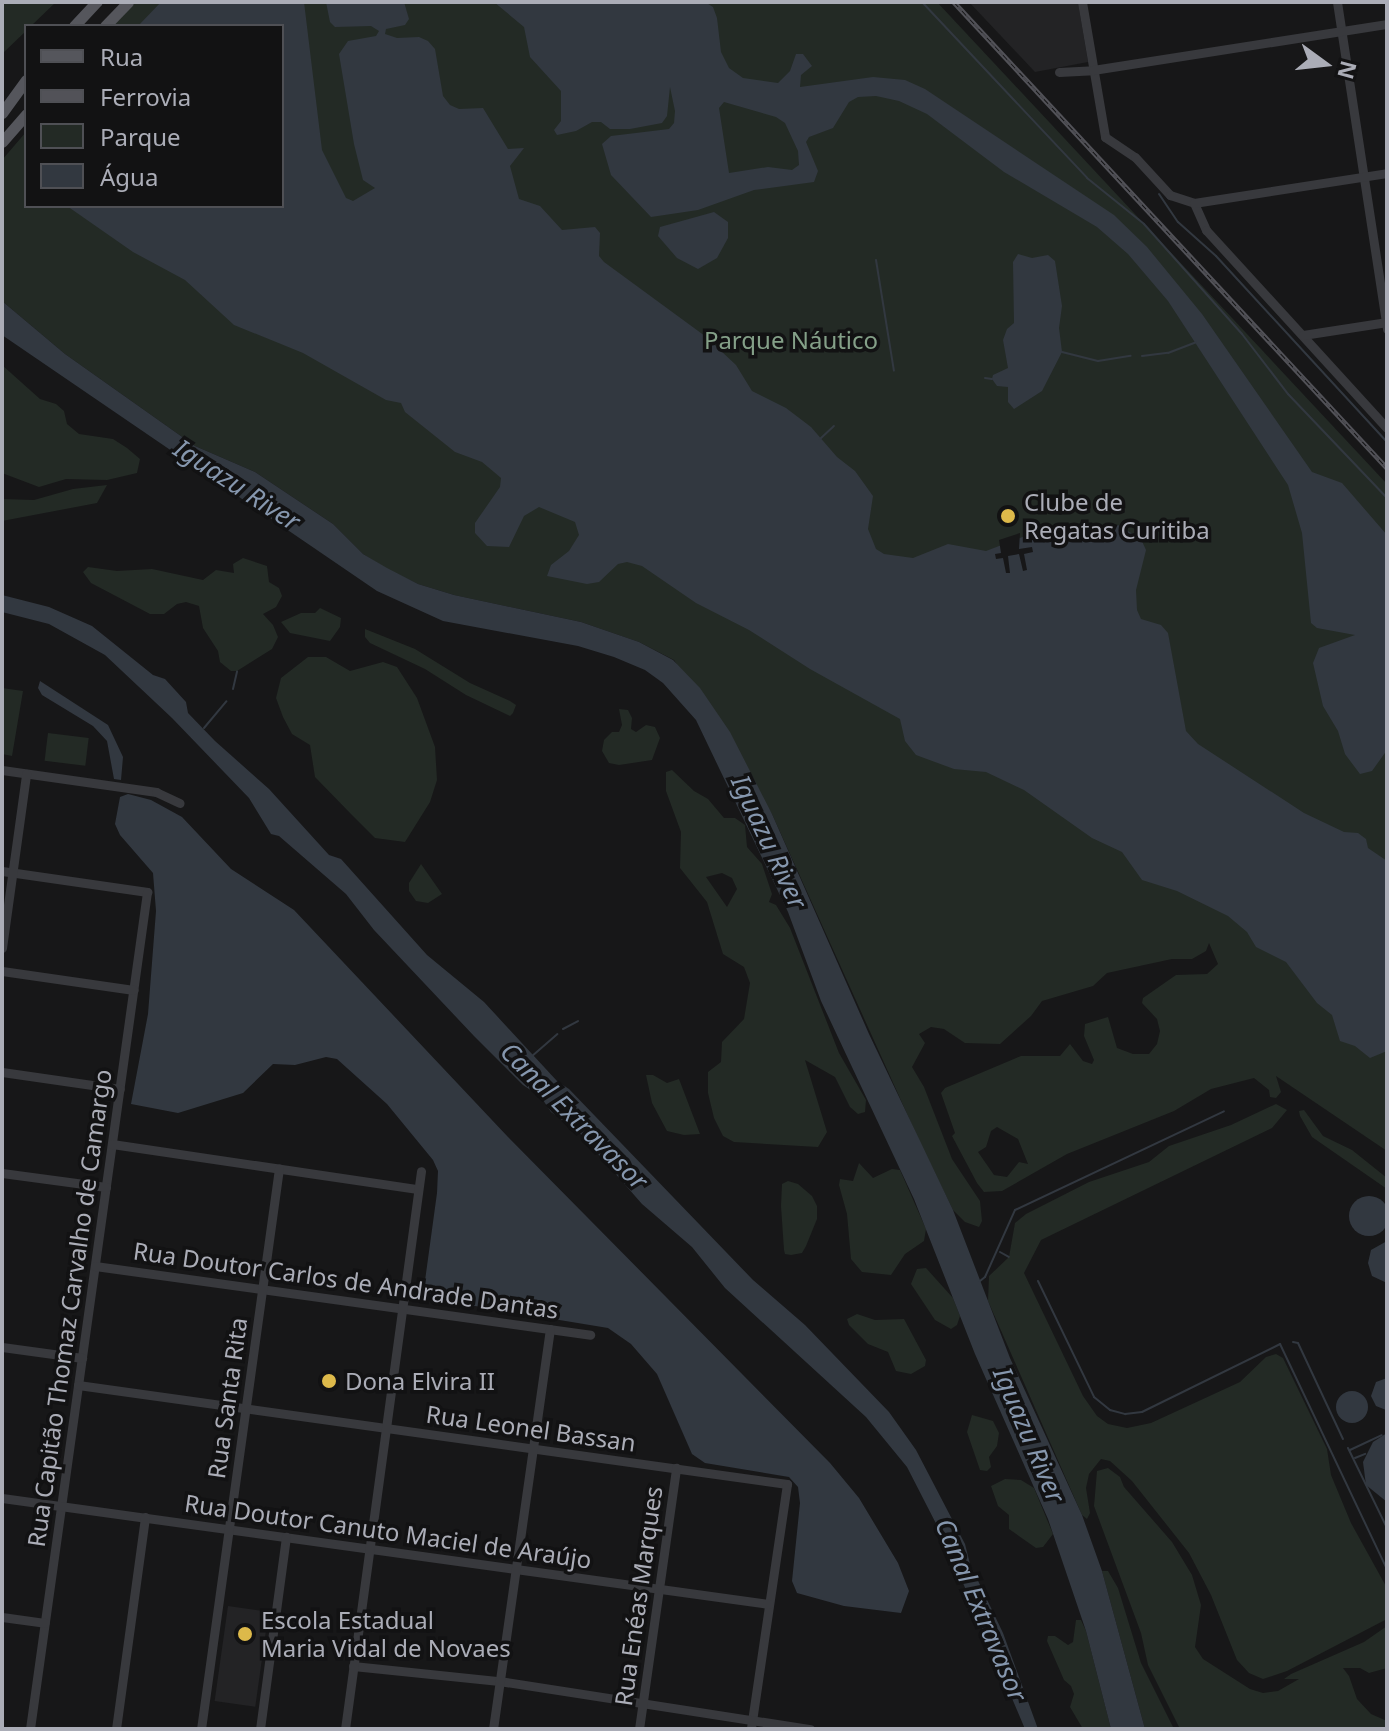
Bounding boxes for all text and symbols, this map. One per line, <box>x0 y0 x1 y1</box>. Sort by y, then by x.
legend <box>24 24 284 208</box>
north arrow <box>1285 24 1365 104</box>
text: Rua <box>100 40 143 73</box>
text: N <box>1331 58 1365 83</box>
text: Ferrovia <box>100 80 191 113</box>
text: Parque <box>100 120 181 153</box>
text: Água <box>100 160 158 193</box>
park label: Parque Náutico <box>704 326 878 354</box>
water label: Iguazu River <box>168 433 306 537</box>
place label: Clube de Regatas Curitiba <box>1024 488 1210 544</box>
marker: Clube de Regatas Curitiba <box>999 507 1017 525</box>
water label: Iguazu River <box>724 770 814 914</box>
water label: Canal Extravasor <box>494 1036 654 1196</box>
street label: Rua Capitão Thomaz Carvalho de Camargo <box>21 1067 117 1549</box>
street label: Rua Doutor Carlos de Andrade Dantas <box>132 1236 560 1324</box>
street label: Rua Santa Rita <box>201 1316 253 1480</box>
water label: Iguazu River <box>987 1363 1071 1507</box>
place label: Dona Elvira II <box>345 1367 495 1395</box>
marker: Dona Elvira II <box>320 1372 338 1390</box>
street label: Rua Leonel Bassan <box>424 1399 638 1457</box>
street label: Rua Enéas Marques <box>608 1484 668 1708</box>
street label: Rua Doutor Canuto Maciel de Araújo <box>183 1488 593 1574</box>
water label: Canal Extravasor <box>928 1514 1034 1706</box>
place label: Escola Estadual Maria Vidal de Novaes <box>261 1606 511 1662</box>
marker: Escola Estadual Maria Vidal de Novaes <box>236 1625 254 1643</box>

